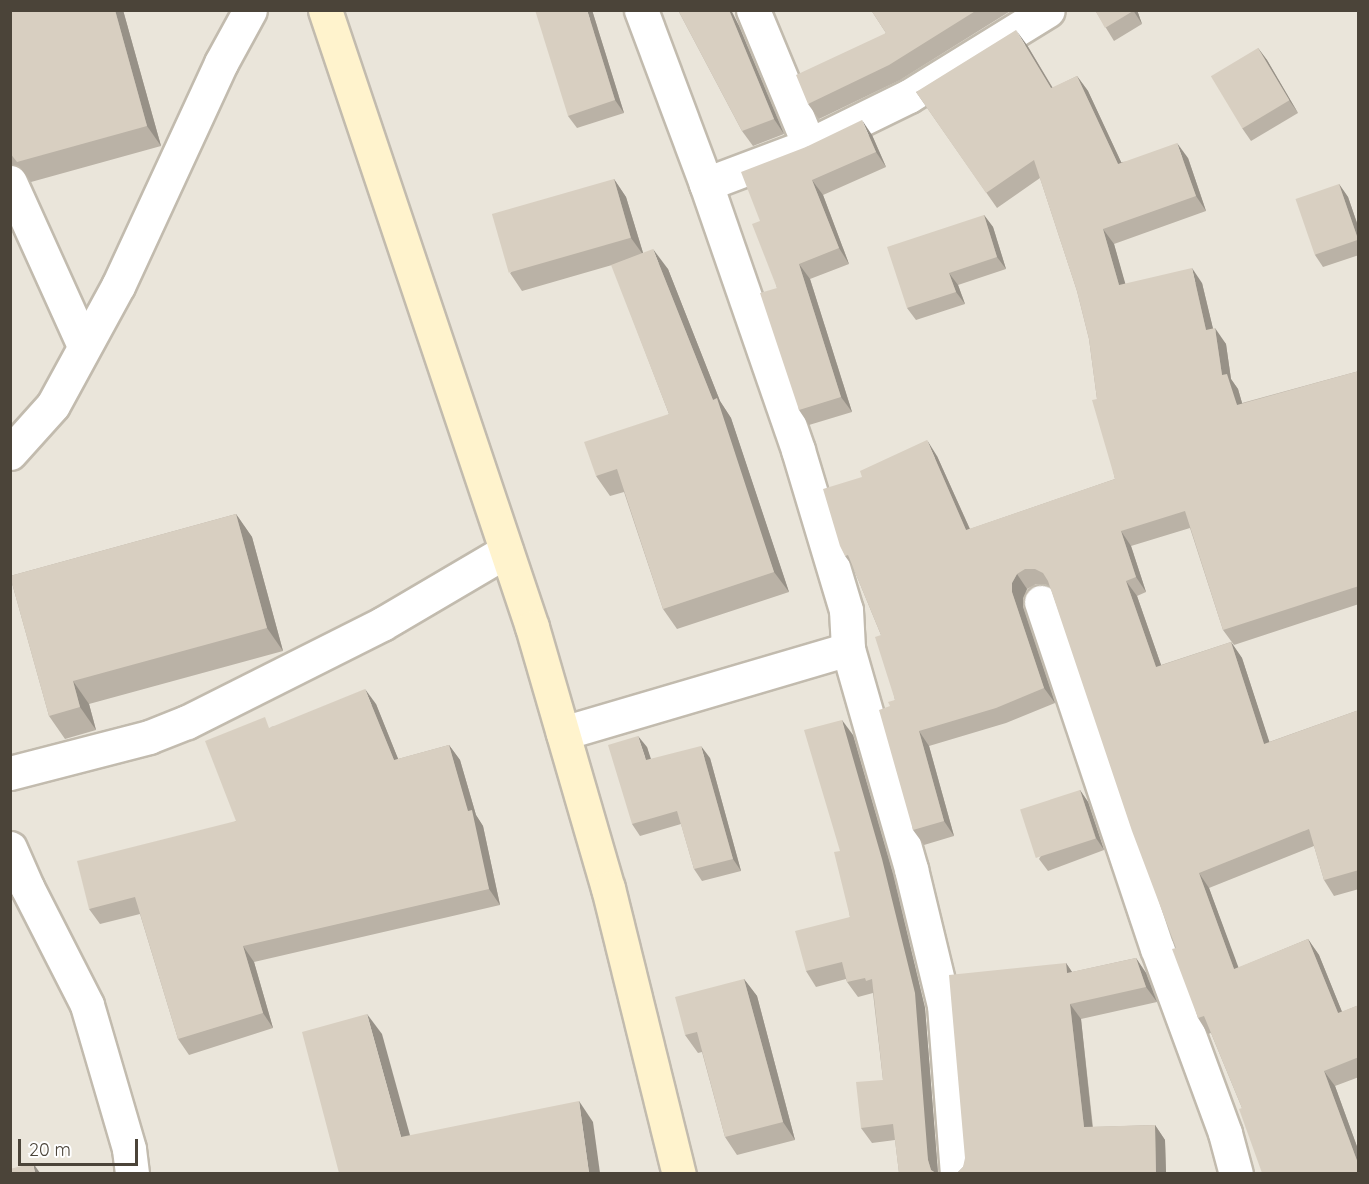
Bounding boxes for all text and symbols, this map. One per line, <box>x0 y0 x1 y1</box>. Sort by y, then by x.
scale bar <box>21 1127 141 1165</box>
text: 20 m <box>29 1138 71 1161</box>

